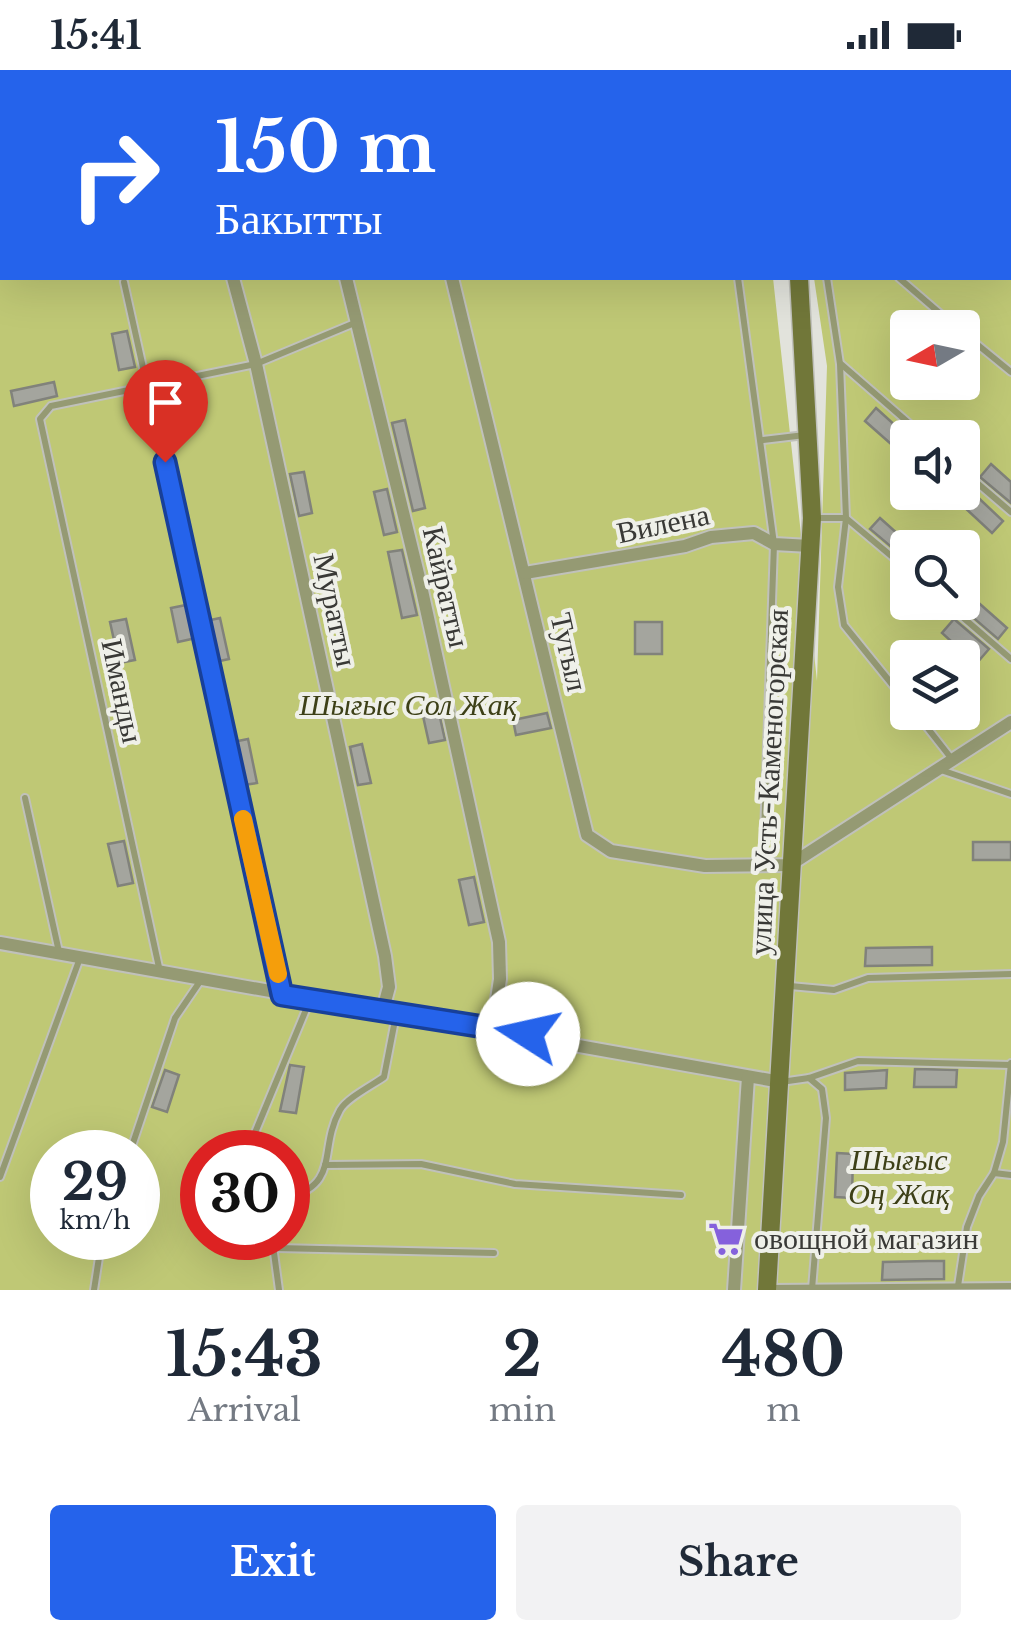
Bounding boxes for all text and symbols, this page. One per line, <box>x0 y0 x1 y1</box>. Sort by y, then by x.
text: 15:41 <box>50 12 142 59</box>
text: 150 m <box>215 104 436 191</box>
icon: right <box>50 110 180 240</box>
text: Бакытты <box>215 190 382 246</box>
north arrow <box>890 310 980 400</box>
map controls <box>890 310 980 730</box>
pin <box>123 360 208 463</box>
icon: arrive <box>138 375 193 430</box>
button: sound <box>890 420 980 510</box>
street label: Вилена <box>613 496 713 551</box>
street label: Кайратты <box>415 523 478 651</box>
button: search <box>890 530 980 620</box>
street label: Муратты <box>305 550 366 670</box>
street label: улица Усть-Каменогорская <box>741 608 796 956</box>
street label: Тугыл <box>543 609 596 695</box>
street label: Иманды <box>93 636 152 746</box>
button: layers <box>890 640 980 730</box>
park label: Шығыс Сол Жақ <box>298 686 518 723</box>
position arrow <box>476 982 580 1086</box>
speed limit sign: 30 <box>180 1130 310 1260</box>
park label: Шығыс Оң Жақ <box>848 1141 951 1212</box>
text: 29 <box>62 1151 128 1214</box>
text: km/h <box>60 1205 130 1236</box>
supermarket icon: овощной магазин <box>707 1220 745 1258</box>
place label: овощной магазин <box>754 1220 978 1257</box>
text: 15:43 <box>166 1318 323 1392</box>
text: 2 <box>503 1318 542 1392</box>
text: 480 <box>722 1318 845 1392</box>
text: Arrival <box>188 1390 301 1430</box>
text: min <box>489 1390 556 1430</box>
text: m <box>766 1390 801 1430</box>
button: Exit <box>50 1505 496 1620</box>
button: Share <box>516 1505 961 1620</box>

